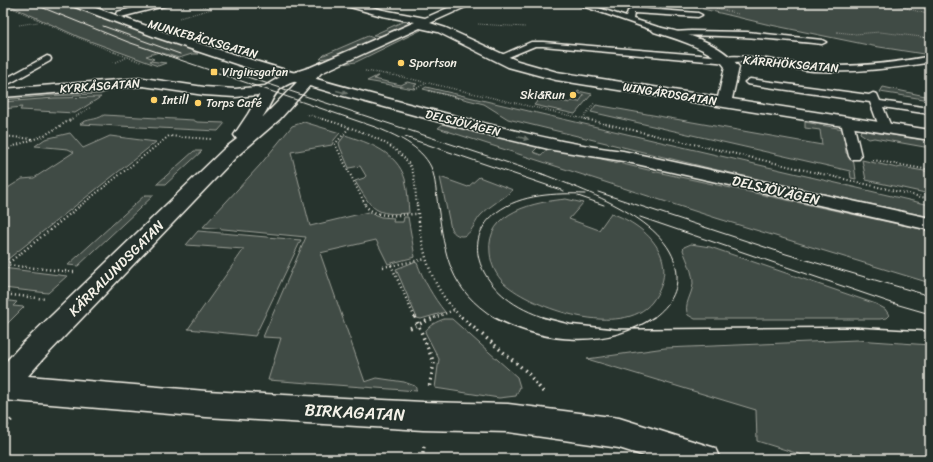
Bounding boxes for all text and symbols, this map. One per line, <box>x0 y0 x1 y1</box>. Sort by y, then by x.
street label: MUNKEBÄCKSGATAN <box>145 13 261 65</box>
street label: KÄRRHÖKSGATAN <box>742 49 840 79</box>
place label: Sportson <box>409 52 457 74</box>
marker: Sportson <box>396 58 406 68</box>
place label: Virginsgatan <box>222 61 289 83</box>
marker: Virginsgatan <box>209 67 219 77</box>
street label: KYRKÅSGATAN <box>59 72 142 100</box>
street label: WINGÅRDSGATAN <box>621 76 719 112</box>
place label: Ski&Run <box>520 84 566 106</box>
place label: Intill <box>161 89 189 111</box>
one-way arrow <box>336 89 349 95</box>
marker: Ski&Run <box>568 90 578 100</box>
place label: Torps Café <box>206 92 262 114</box>
marker: Intill <box>149 95 159 105</box>
marker: Torps Café <box>193 98 203 108</box>
street label: DELSJÖVÄGEN <box>423 103 504 143</box>
one-way arrow <box>516 135 529 141</box>
street label: DELSJÖVÄGEN <box>730 168 823 213</box>
street label: KÄRRALUNDSGATAN <box>62 214 171 323</box>
street label: BIRKAGATAN <box>304 394 406 430</box>

